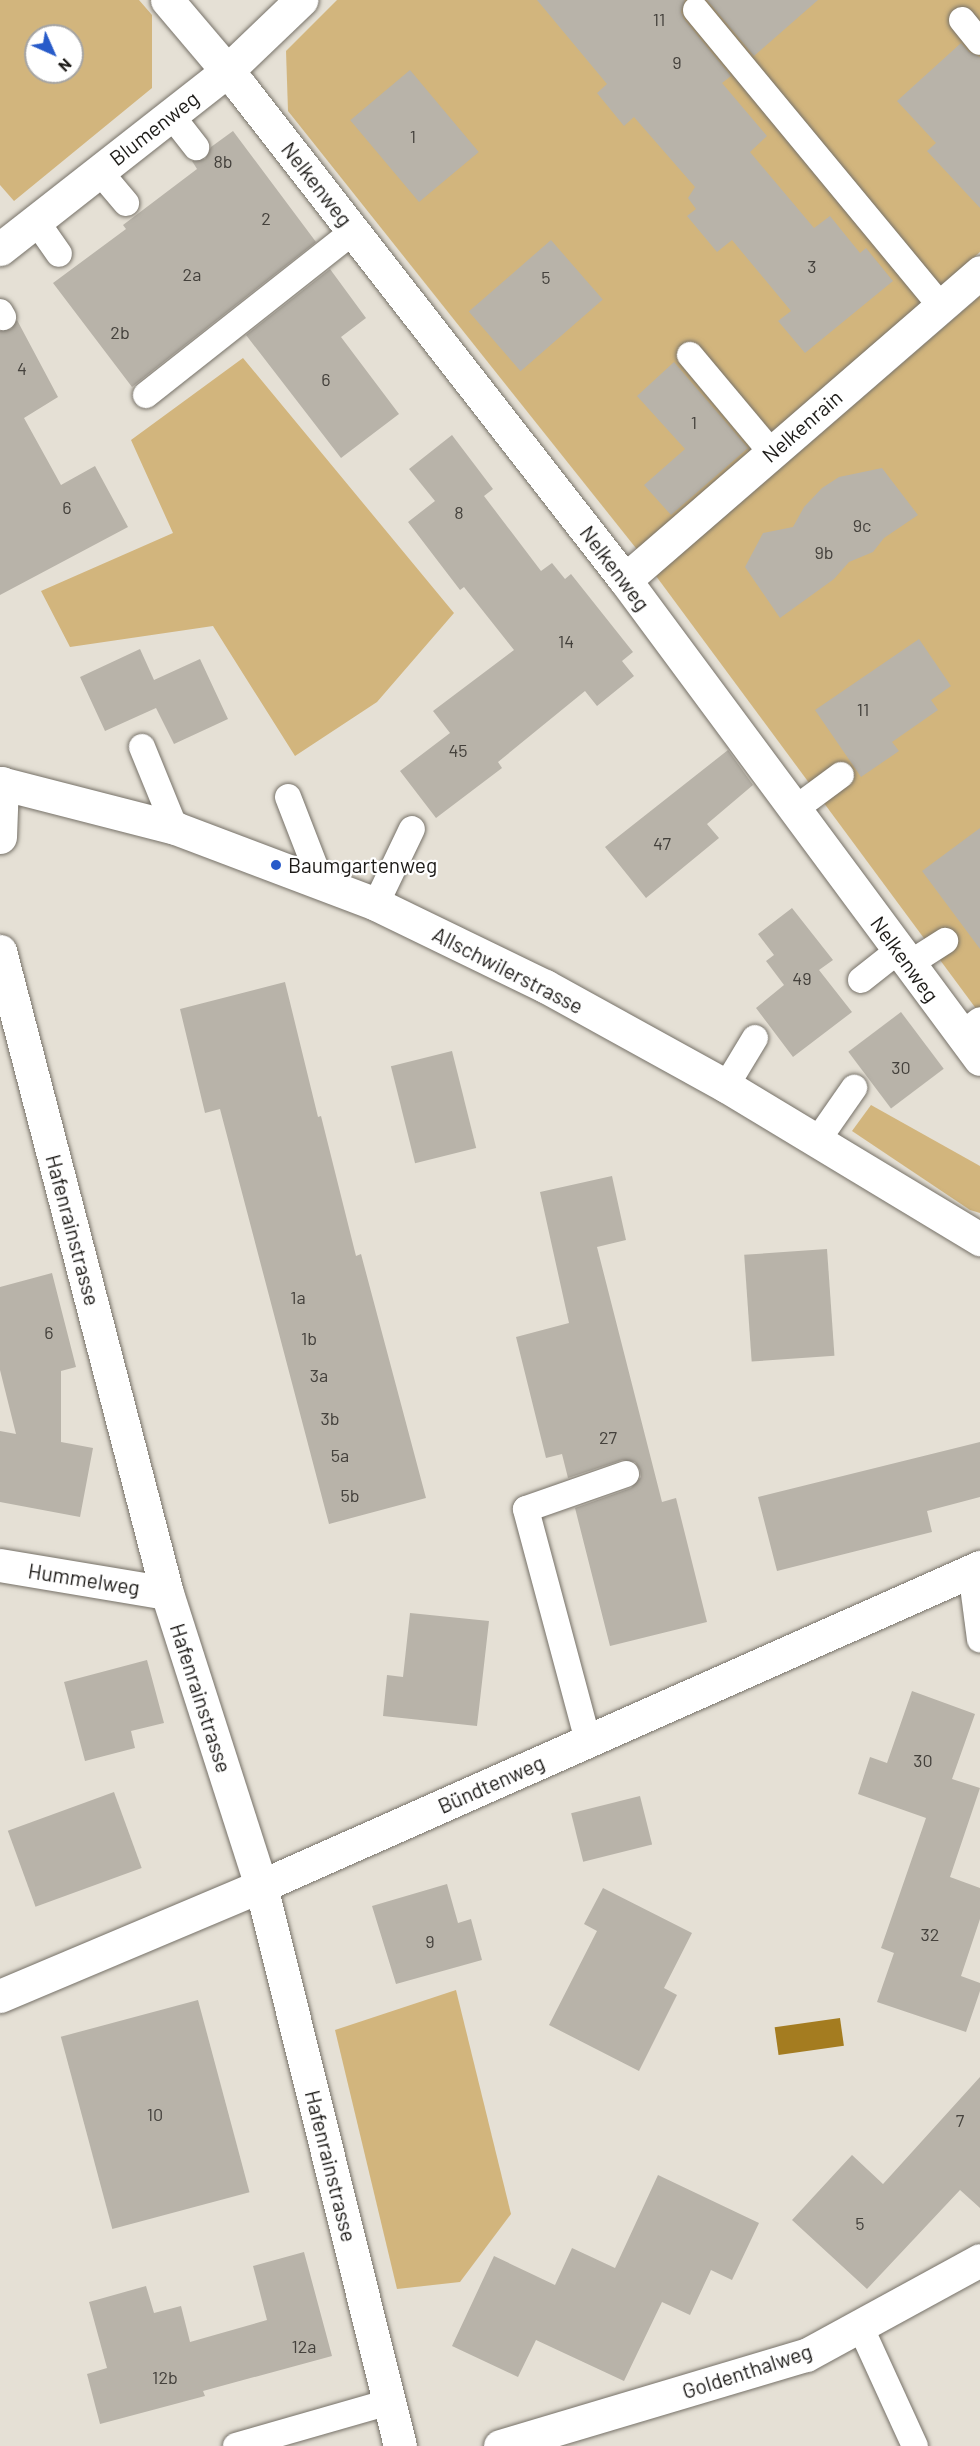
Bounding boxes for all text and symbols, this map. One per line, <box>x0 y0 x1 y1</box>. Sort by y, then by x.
house number: 11 <box>653 8 665 30</box>
north arrow <box>24 24 84 84</box>
house number: 9 <box>672 51 682 73</box>
text: N <box>55 55 76 76</box>
street label: Blumenweg <box>104 85 204 171</box>
house number: 1 <box>410 125 416 147</box>
street label: Nelkenweg <box>276 137 358 231</box>
house number: 8b <box>213 150 233 172</box>
house number: 2 <box>261 207 271 229</box>
house number: 3 <box>807 255 817 277</box>
house number: 2a <box>183 263 201 285</box>
house number: 5 <box>541 266 551 288</box>
house number: 2b <box>110 321 130 343</box>
house number: 4 <box>17 357 27 379</box>
house number: 6 <box>321 368 331 390</box>
street label: Nelkenrain <box>757 384 847 468</box>
house number: 1 <box>691 411 697 433</box>
house number: 6 <box>62 496 72 518</box>
house number: 8 <box>454 501 464 523</box>
house number: 9c <box>853 514 871 536</box>
street label: Nelkenweg <box>575 521 655 615</box>
house number: 9b <box>814 541 834 563</box>
house number: 14 <box>558 630 574 652</box>
house number: 11 <box>857 698 869 720</box>
house number: 45 <box>448 739 468 761</box>
house number: 47 <box>653 832 671 854</box>
place label: Baumgartenweg <box>288 852 437 878</box>
marker: Baumgartenweg <box>269 858 283 872</box>
street label: Nelkenweg <box>865 911 945 1007</box>
street label: Allschwilerstrasse <box>428 921 588 1019</box>
house number: 49 <box>792 967 812 989</box>
house number: 30 <box>891 1056 911 1078</box>
street label: Hafenrainstrasse <box>41 1152 105 1308</box>
house number: 1a <box>290 1286 306 1308</box>
house number: 6 <box>44 1321 54 1343</box>
house number: 1b <box>301 1327 317 1349</box>
house number: 3a <box>310 1364 328 1386</box>
house number: 3b <box>320 1407 340 1429</box>
house number: 27 <box>599 1426 617 1448</box>
house number: 5a <box>331 1444 349 1466</box>
house number: 5b <box>340 1484 360 1506</box>
street label: Hummelweg <box>26 1558 142 1600</box>
street label: Hafenrainstrasse <box>165 1620 237 1776</box>
street label: Bündtenweg <box>434 1749 548 1819</box>
house number: 30 <box>913 1749 933 1771</box>
house number: 32 <box>921 1923 939 1945</box>
house number: 9 <box>425 1930 435 1952</box>
street label: Hafenrainstrasse <box>300 2087 362 2245</box>
house number: 10 <box>147 2103 163 2125</box>
house number: 7 <box>956 2109 964 2131</box>
house number: 5 <box>855 2212 865 2234</box>
house number: 12a <box>291 2335 317 2357</box>
street label: Goldenthalweg <box>679 2338 815 2404</box>
house number: 12b <box>152 2366 178 2388</box>

